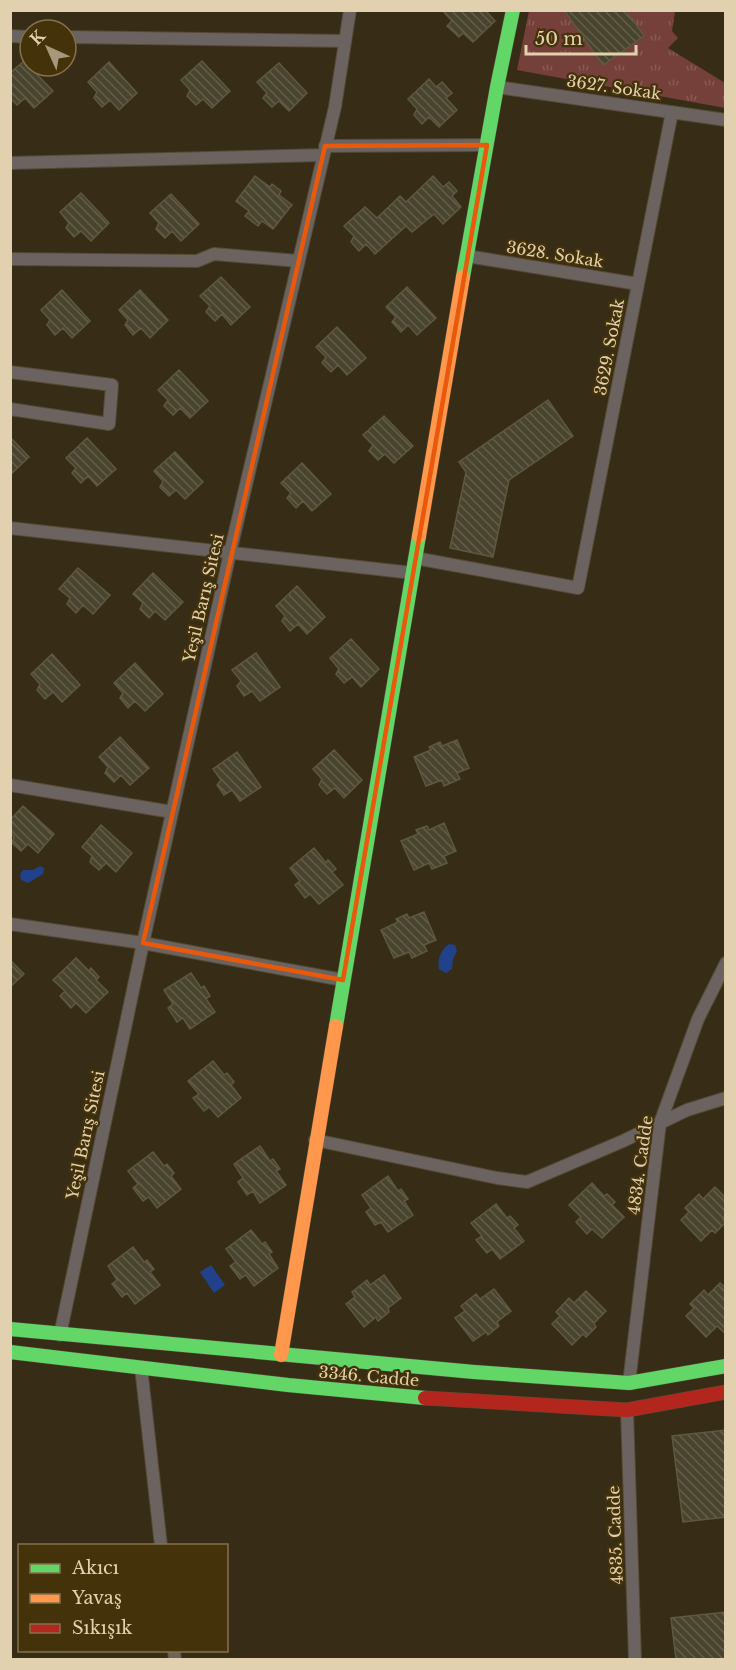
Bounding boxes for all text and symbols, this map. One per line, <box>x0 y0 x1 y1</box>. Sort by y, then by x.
north arrow <box>18 18 78 78</box>
scale bar <box>526 18 636 56</box>
text: K <box>26 25 50 49</box>
text: 50 m <box>535 28 583 50</box>
street label: 3627. Sokak <box>565 70 663 104</box>
street label: 3628. Sokak <box>505 236 605 272</box>
street label: 3629. Sokak <box>590 297 628 397</box>
street label: Yeşil Barış Sitesi <box>178 531 228 665</box>
street label: Yeşil Barış Sitesi <box>61 1068 109 1202</box>
street label: 4834. Cadde <box>623 1114 657 1216</box>
street label: 3346. Cadde <box>318 1362 420 1390</box>
street label: 4835. Cadde <box>603 1485 627 1585</box>
legend <box>18 1544 228 1652</box>
text: Akıcı <box>71 1557 119 1579</box>
text: Yavaş <box>71 1587 122 1609</box>
text: Sıkışık <box>72 1617 132 1639</box>

